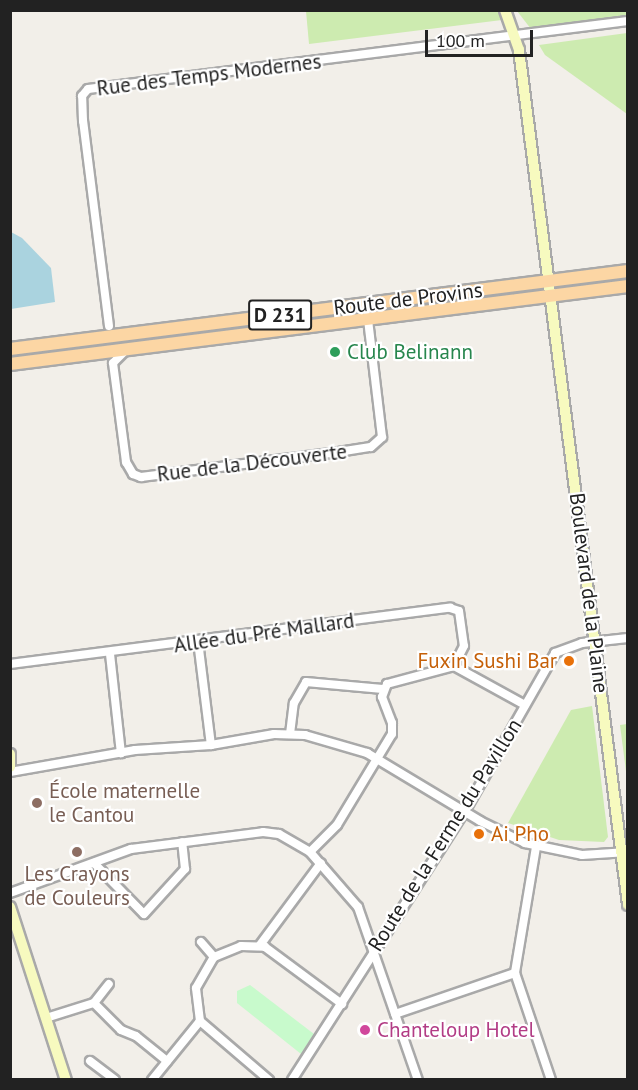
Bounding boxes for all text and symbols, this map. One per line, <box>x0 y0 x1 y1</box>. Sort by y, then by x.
scale bar <box>428 18 536 56</box>
text: 100 m <box>436 29 485 52</box>
street label: Rue des Temps Modernes <box>95 49 323 101</box>
street label: Route de Provins <box>332 277 484 321</box>
road number: D 231 <box>247 298 313 332</box>
place label: Club Belinann <box>347 339 473 365</box>
marker: Club Belinann <box>328 345 342 359</box>
street label: Rue de la Découverte <box>156 439 348 487</box>
street label: Boulevard de la Plaine <box>564 491 614 695</box>
street label: Allée du Pré Mallard <box>172 608 356 658</box>
place label: Fuxin Sushi Bar <box>417 648 557 674</box>
marker: Fuxin Sushi Bar <box>562 654 576 668</box>
street label: Route de la Ferme du Pavillon <box>363 714 527 956</box>
place label: École maternelle le Cantou <box>49 778 200 828</box>
marker: École maternelle le Cantou <box>30 796 44 810</box>
place label: Ai Pho <box>491 821 549 847</box>
marker: Ai Pho <box>472 827 486 841</box>
marker: Les Crayons de Couleurs <box>70 845 84 859</box>
place label: Les Crayons de Couleurs <box>24 861 130 911</box>
place label: Chanteloup Hotel <box>377 1017 535 1043</box>
marker: Chanteloup Hotel <box>358 1023 372 1037</box>

